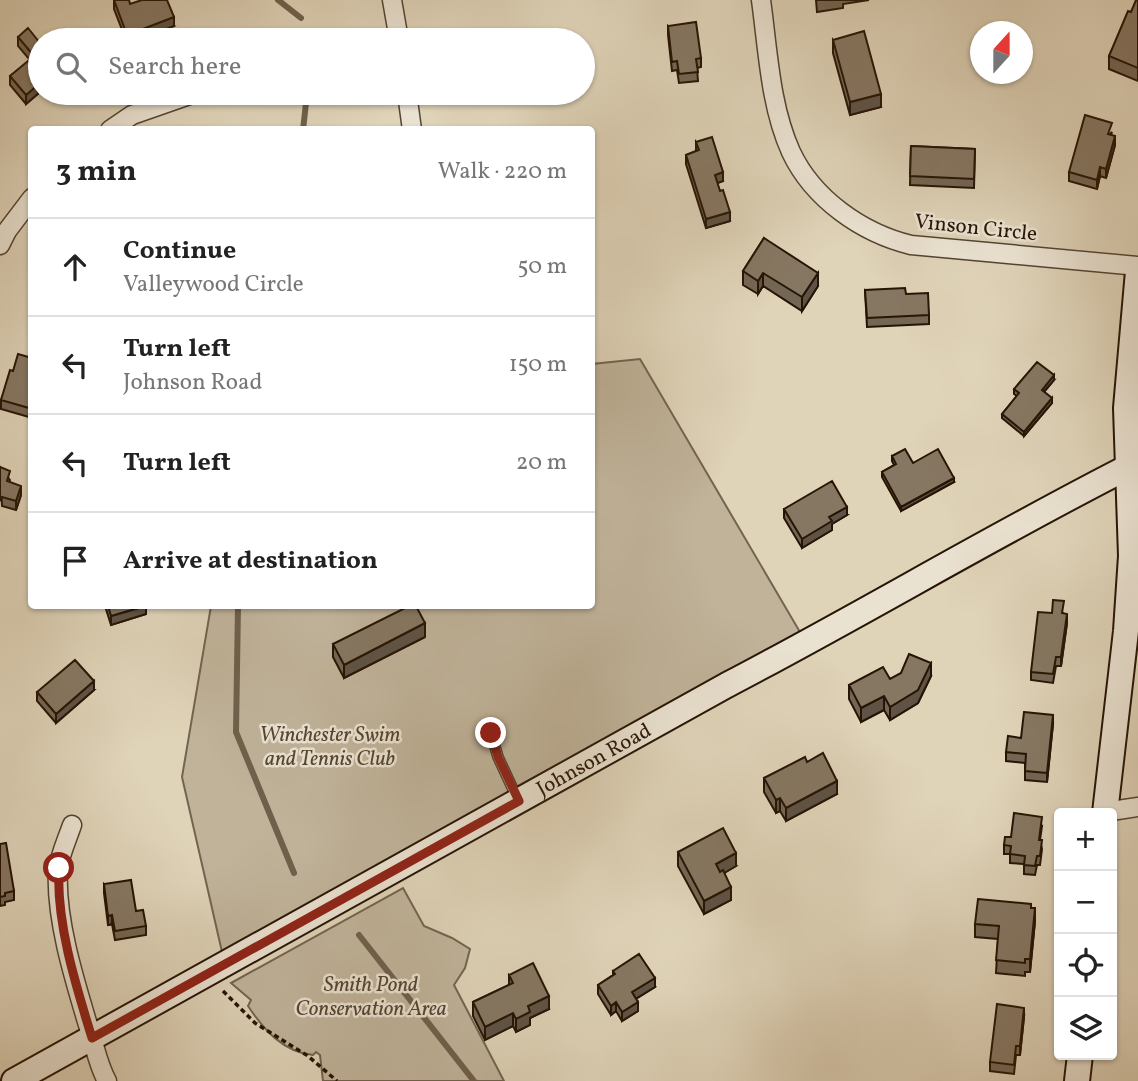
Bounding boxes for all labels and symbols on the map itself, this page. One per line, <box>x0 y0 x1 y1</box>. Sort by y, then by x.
north arrow <box>970 21 1033 84</box>
street label: Vinson Circle <box>913 208 1039 249</box>
route end <box>475 717 506 748</box>
street label: Johnson Road <box>532 717 657 804</box>
park label: Winchester Swim and Tennis Club <box>260 721 400 774</box>
route start <box>43 852 74 883</box>
park label: Smith Pond Conservation Area <box>295 971 447 1024</box>

